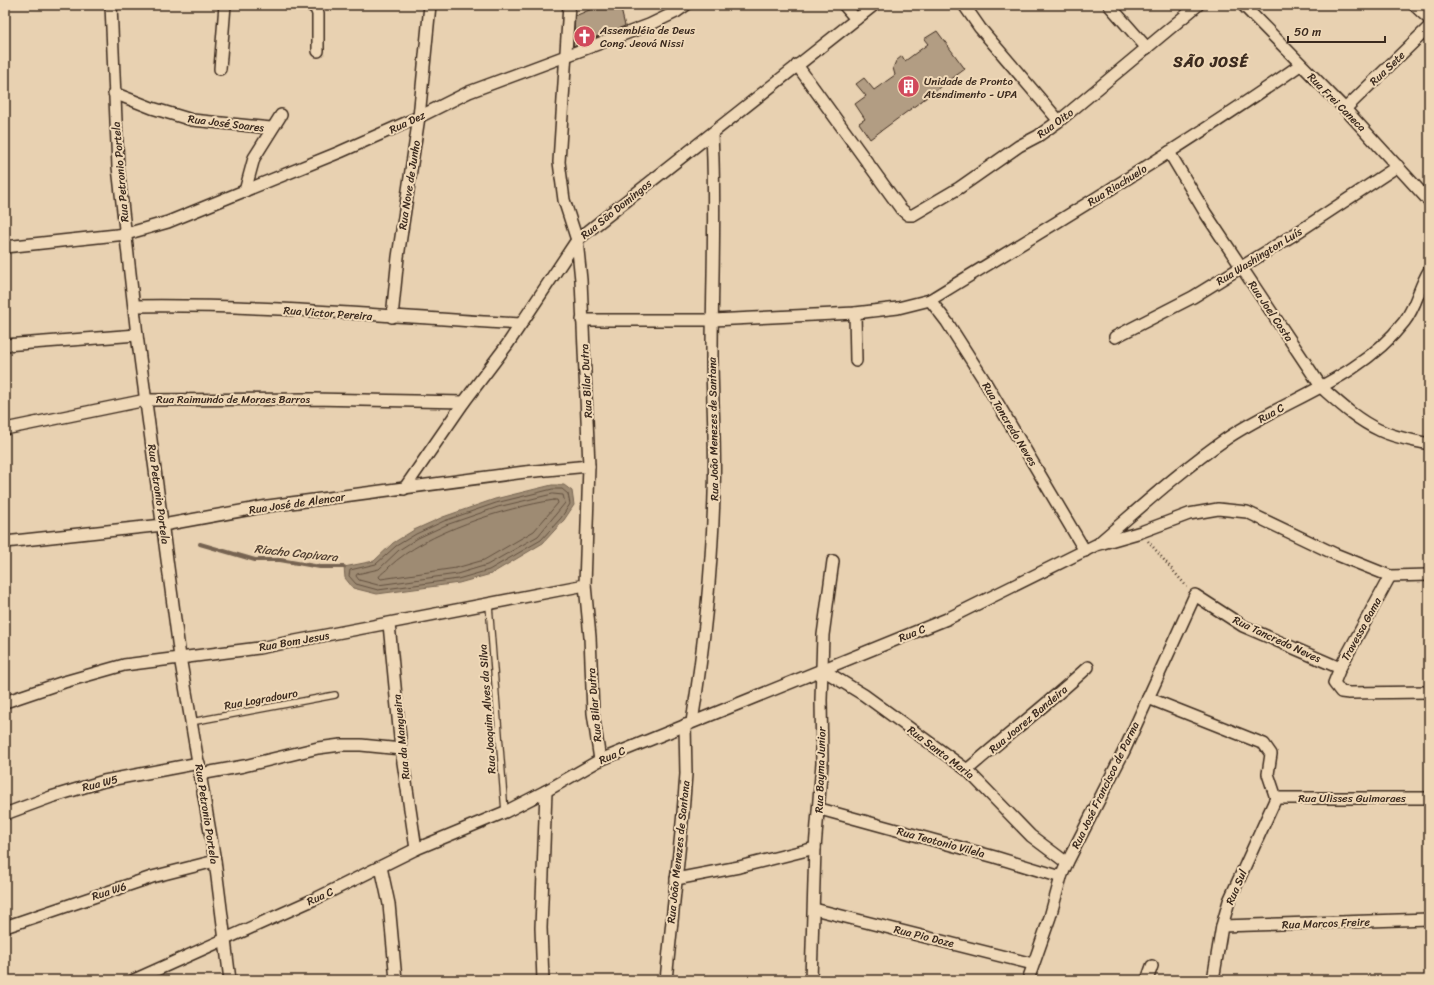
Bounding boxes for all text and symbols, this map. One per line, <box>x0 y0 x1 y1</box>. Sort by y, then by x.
scale bar <box>1288 18 1385 44</box>
place label: Assembléia de Deus Cong. Jeová Nissi <box>599 21 696 53</box>
text: 50 m <box>1294 21 1321 43</box>
church icon: Assembléia de Deus Cong. Jeová Nissi <box>572 23 598 49</box>
street label: Rua Sete <box>1365 46 1410 90</box>
district label: SÃO JOSÉ <box>1172 49 1249 75</box>
street label: Rua Frei Caneca <box>1303 68 1371 137</box>
place label: Unidade de Pronto Atendimento - UPA <box>923 72 1017 104</box>
building icon: Unidade de Pronto Atendimento - UPA <box>896 74 922 100</box>
street label: Rua Oito <box>1033 103 1078 143</box>
street label: Rua Dez <box>386 105 429 139</box>
street label: Rua José Soares <box>187 109 266 138</box>
street label: Rua Petronio Portela <box>107 120 134 223</box>
street label: Rua Nove de Junho <box>393 139 426 231</box>
street label: Rua Riachuelo <box>1084 159 1151 211</box>
street label: Rua São Domingos <box>576 174 657 244</box>
street label: Rua Washington Luís <box>1212 222 1307 291</box>
street label: Rua Joel Costa <box>1243 277 1298 346</box>
street label: Rua Victor Pereira <box>283 301 373 326</box>
street label: Rua Bilar Dutra <box>575 343 598 418</box>
street label: Rua João Menezes de Santana <box>703 357 724 501</box>
street label: Rua Tancredo Neves <box>977 378 1043 470</box>
street label: Rua Raimundo de Moraes Barros <box>156 390 310 409</box>
street label: Rua C <box>1254 398 1288 428</box>
street label: Rua Petronio Portela <box>142 443 175 546</box>
street label: Rua José de Alencar <box>248 487 347 520</box>
water label: Riacho Capivara <box>253 538 340 568</box>
street label: Travessa Gama <box>1336 594 1387 665</box>
street label: Rua Tancredo Neves <box>1230 611 1324 668</box>
street label: Rua C <box>896 619 929 647</box>
street label: Rua Bom Jesus <box>257 626 331 657</box>
street label: Rua Joaquim Alves da Silva <box>473 643 501 774</box>
street label: Rua Bilar Dutra <box>582 667 607 743</box>
street label: Rua Joarez Bandeira <box>985 680 1072 758</box>
street label: Rua Logradouro <box>223 684 300 715</box>
street label: Rua da Mangueira <box>388 693 415 780</box>
street label: Rua José Francisco de Parma <box>1066 718 1145 852</box>
street label: Rua Santa Maria <box>903 721 979 784</box>
street label: Rua Bayma Junior <box>810 725 832 813</box>
street label: Rua C <box>596 741 629 770</box>
street label: Rua Petronio Portela <box>189 763 224 866</box>
street label: Rua W5 <box>80 770 120 797</box>
street label: Rua João Menezes de Santana <box>662 779 696 924</box>
street label: Rua Ulisses Guimaraes <box>1298 789 1407 808</box>
street label: Rua Teotonio Vilela <box>895 822 987 863</box>
street label: Rua Sul <box>1221 866 1253 908</box>
street label: Rua W6 <box>89 877 129 906</box>
street label: Rua C <box>304 882 337 911</box>
street label: Rua Marcos Freire <box>1282 912 1371 935</box>
street label: Rua Pio Doze <box>892 920 957 953</box>

